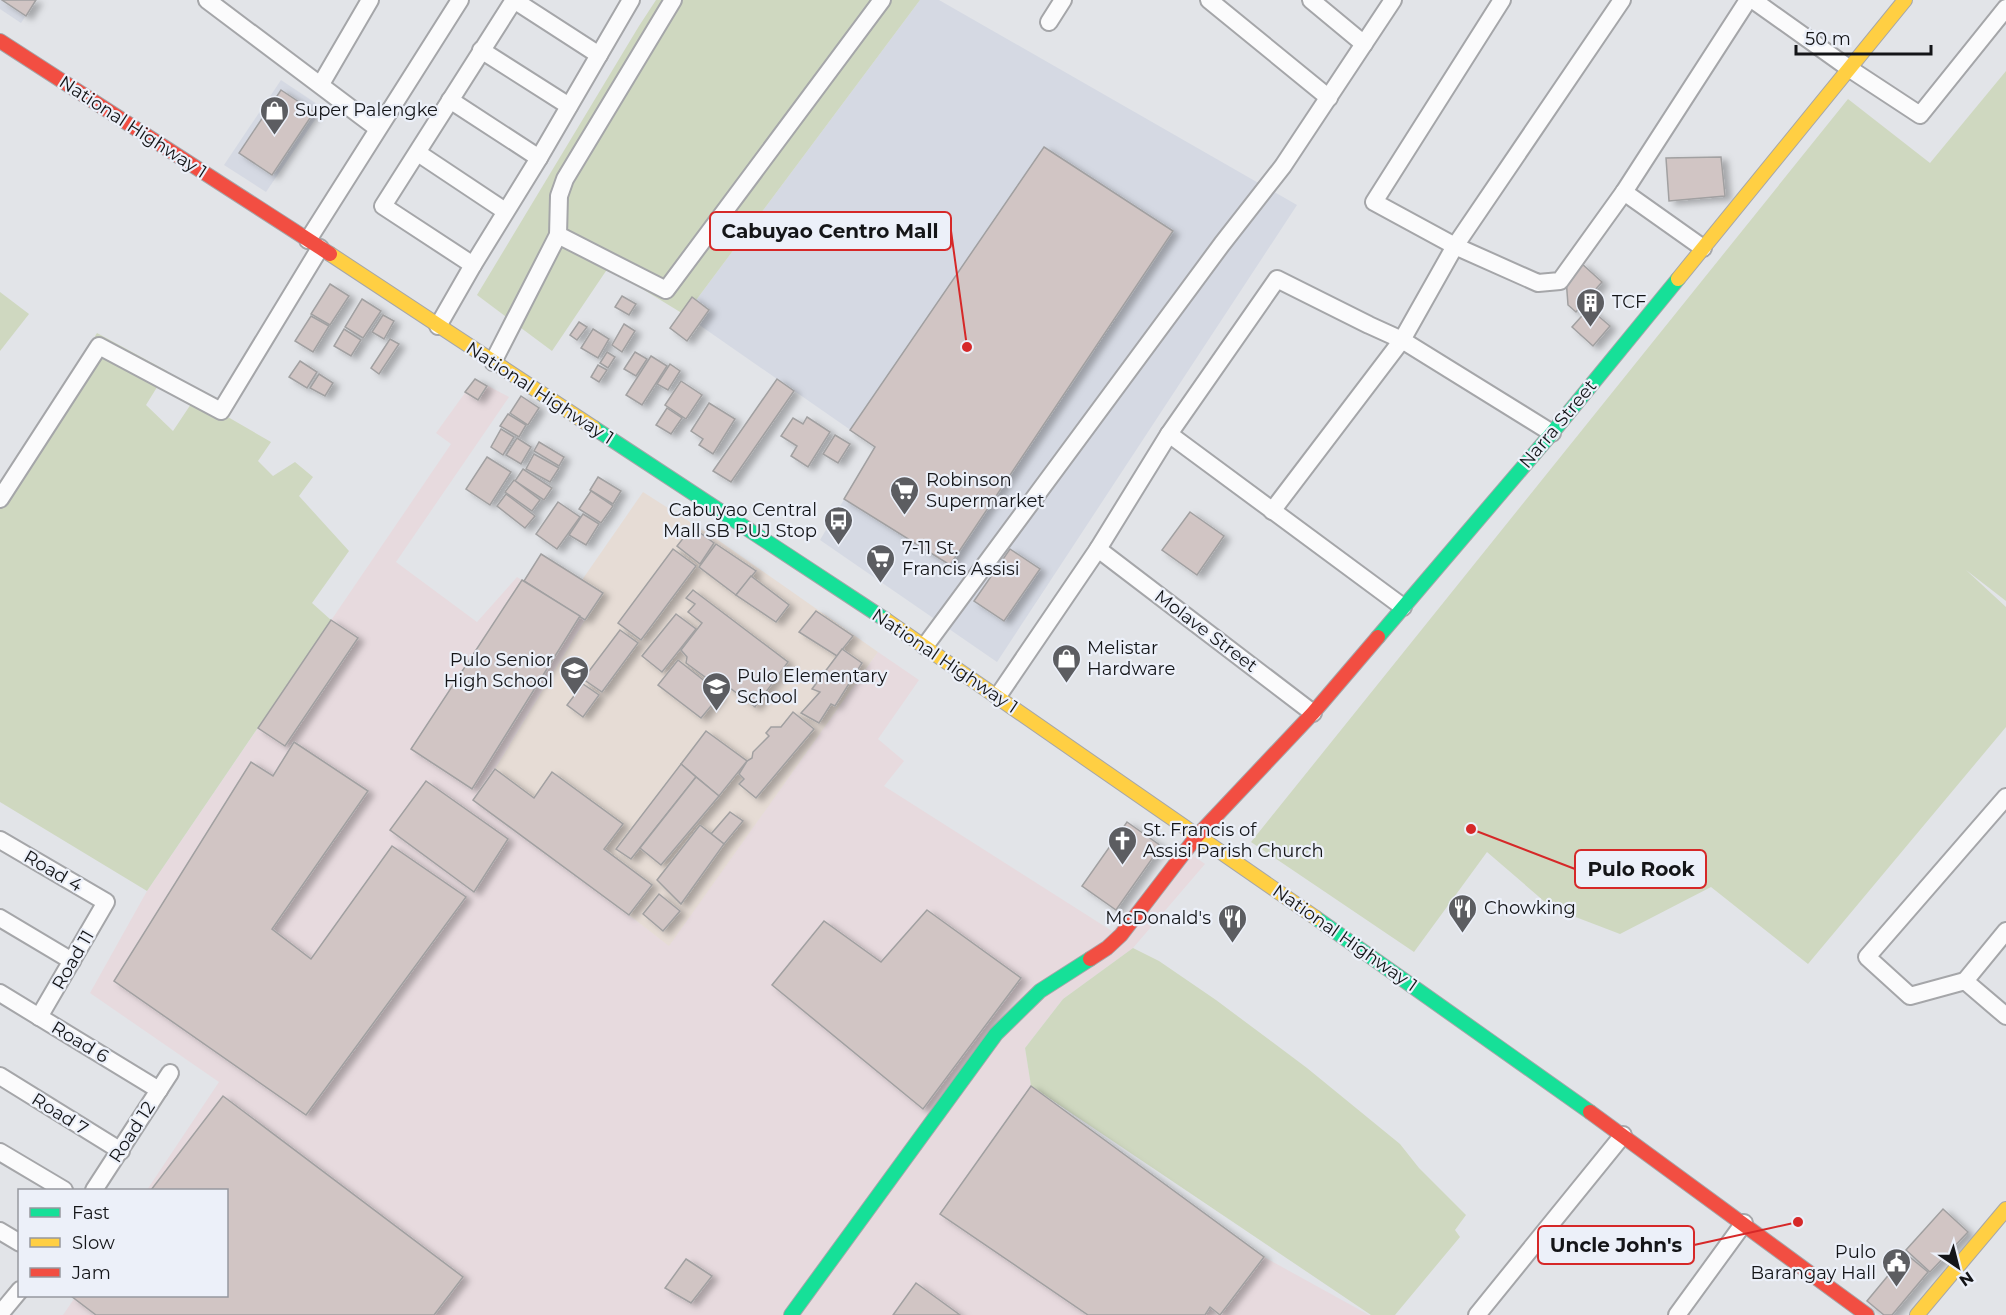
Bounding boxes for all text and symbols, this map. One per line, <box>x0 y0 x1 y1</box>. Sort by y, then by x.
scale bar <box>1796 18 1931 56</box>
text: 50 m <box>1805 28 1851 50</box>
street label: National Highway 1 <box>55 71 211 183</box>
shop icon: Super Palengke <box>258 94 290 136</box>
place label: Super Palengke <box>295 99 438 121</box>
callout: Cabuyao Centro Mall <box>710 212 951 250</box>
text: Cabuyao Centro Mall <box>722 219 938 243</box>
building icon: TCF <box>1575 286 1607 328</box>
place label: TCF <box>1612 291 1646 313</box>
street label: National Highway 1 <box>462 337 618 449</box>
street label: Narra Street <box>1515 375 1601 473</box>
place label: Robinson Supermarket <box>926 469 1045 512</box>
supermarket icon: Robinson Supermarket <box>889 474 921 516</box>
place label: Cabuyao Central Mall SB PUJ Stop <box>663 499 817 542</box>
bus stop icon: Cabuyao Central Mall SB PUJ Stop <box>822 504 854 546</box>
place label: 7-11 St. Francis Assisi <box>902 537 1020 580</box>
supermarket icon: 7-11 St. Francis Assisi <box>865 542 897 584</box>
street label: Molave Street <box>1150 585 1262 677</box>
street label: National Highway 1 <box>868 604 1022 718</box>
place label: Melistar Hardware <box>1087 637 1176 680</box>
shop icon: Melistar Hardware <box>1050 642 1082 684</box>
place label: Pulo Senior High School <box>444 649 553 692</box>
school or university icon: Pulo Senior High School <box>558 654 590 696</box>
place label: Pulo Elementary School <box>737 665 887 708</box>
school or university icon: Pulo Elementary School <box>700 670 732 712</box>
place label: St. Francis of Assisi Parish Church <box>1143 819 1324 862</box>
church icon: St. Francis of Assisi Parish Church <box>1106 824 1138 866</box>
street label: Road 4 <box>20 846 86 896</box>
callout: Pulo Rook <box>1575 850 1706 888</box>
text: Pulo Rook <box>1587 857 1695 881</box>
street label: National Highway 1 <box>1268 880 1422 996</box>
restaurant icon: Chowking <box>1447 892 1479 934</box>
place label: Chowking <box>1484 897 1576 919</box>
restaurant icon: McDonald's <box>1216 902 1248 944</box>
place label: McDonald's <box>1105 907 1211 929</box>
street label: Road 11 <box>47 926 99 994</box>
street label: Road 6 <box>47 1016 113 1068</box>
street label: Road 7 <box>28 1088 92 1140</box>
street label: Road 12 <box>104 1097 160 1167</box>
legend <box>18 1189 228 1297</box>
text: Fast <box>72 1202 110 1224</box>
callout: Uncle John's <box>1538 1226 1694 1264</box>
text: Slow <box>72 1232 115 1254</box>
text: Uncle John's <box>1550 1233 1683 1257</box>
north arrow <box>1928 1237 1988 1297</box>
place label: Pulo Barangay Hall <box>1751 1241 1876 1284</box>
public building icon: Pulo Barangay Hall <box>1881 1246 1913 1288</box>
text: Jam <box>71 1262 111 1284</box>
text: N <box>1956 1267 1977 1290</box>

